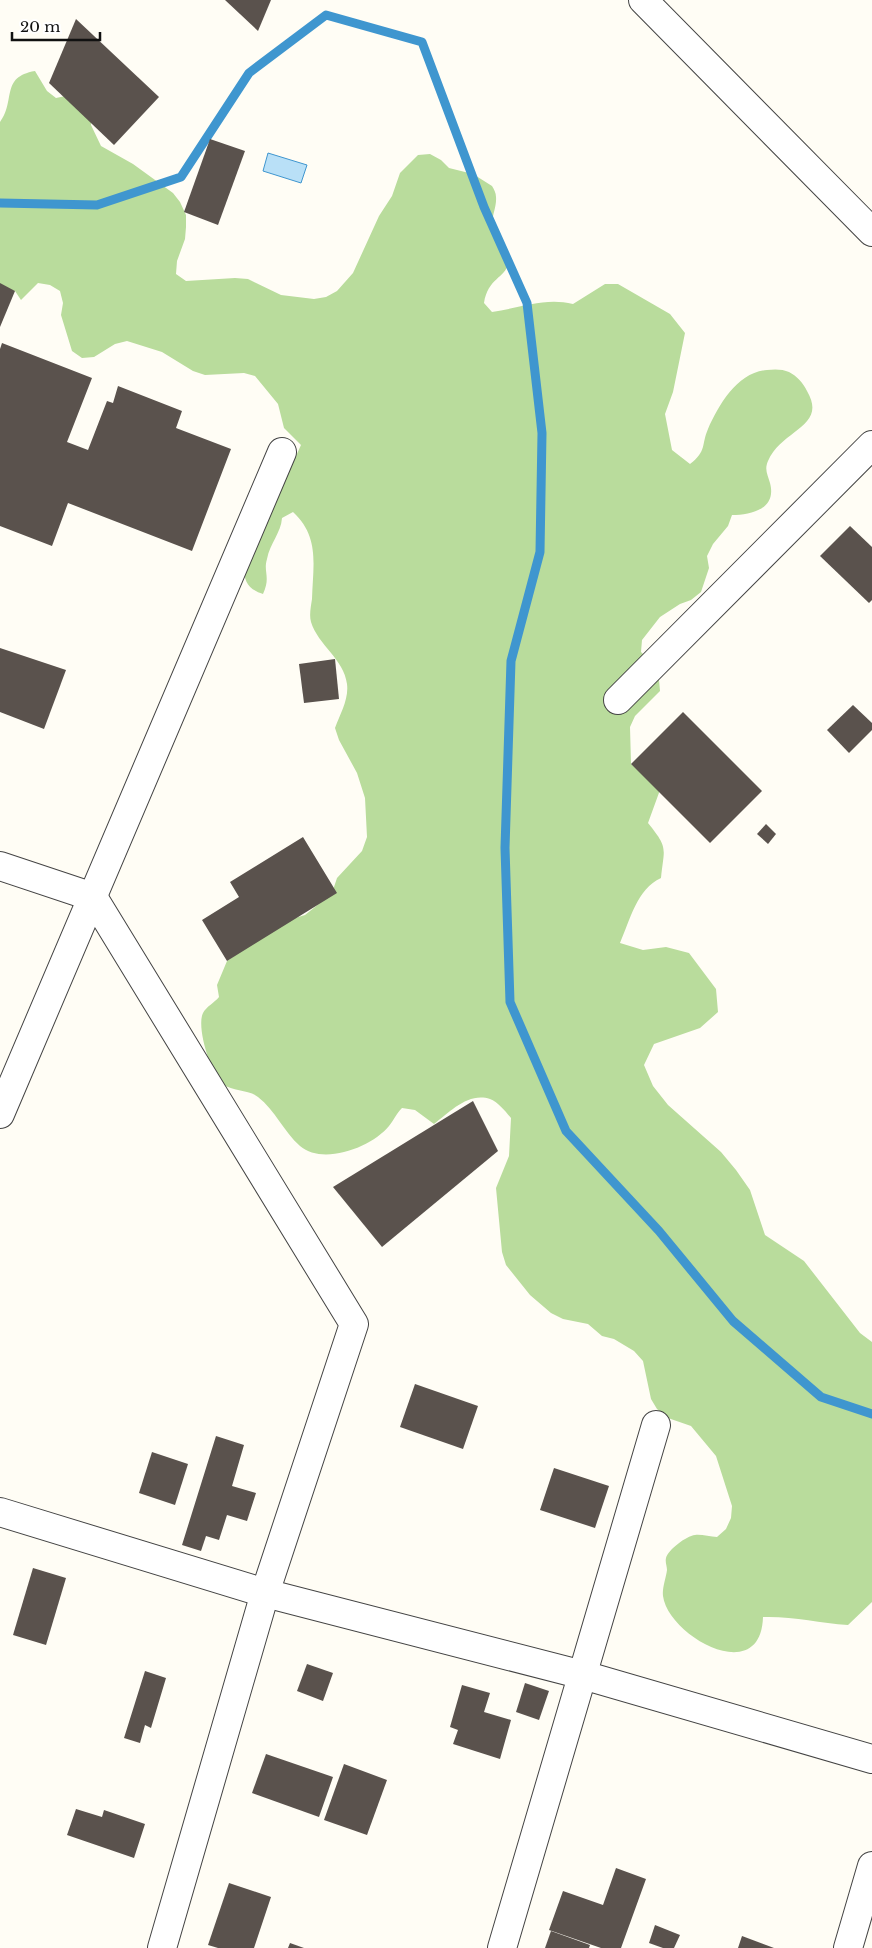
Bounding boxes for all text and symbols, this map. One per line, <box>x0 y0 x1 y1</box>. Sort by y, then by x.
scale bar <box>12 10 100 42</box>
text: 20 m <box>20 17 60 36</box>

